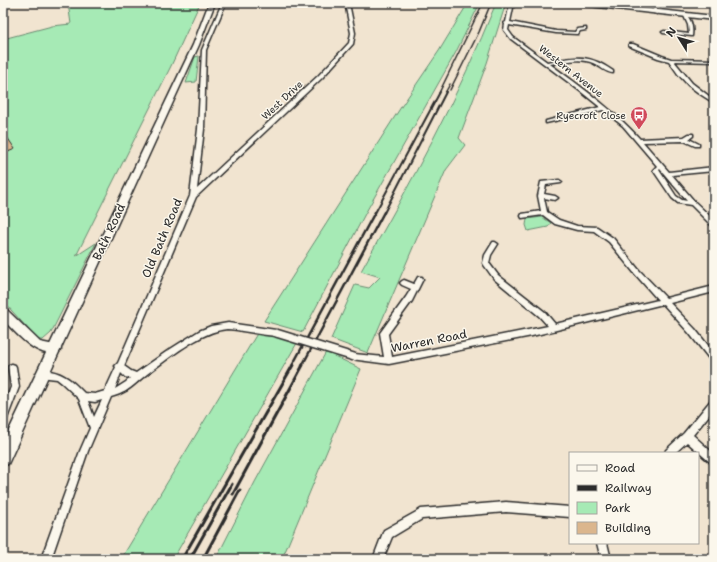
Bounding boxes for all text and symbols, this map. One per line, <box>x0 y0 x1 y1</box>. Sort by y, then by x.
north arrow <box>659 18 699 58</box>
text: N <box>663 24 680 40</box>
street label: Western Avenue <box>536 42 606 100</box>
street label: West Drive <box>259 77 306 122</box>
bus stop icon: Ryecroft Close <box>629 105 649 130</box>
place label: Ryecroft Close <box>556 109 626 122</box>
street label: Old Bath Road <box>138 195 186 280</box>
street label: Bath Road <box>89 201 129 263</box>
street label: Warren Road <box>390 326 469 356</box>
legend <box>569 452 699 544</box>
text: Road <box>605 460 636 476</box>
text: Railway <box>605 480 652 496</box>
text: Park <box>605 500 631 516</box>
text: Building <box>605 520 651 536</box>

